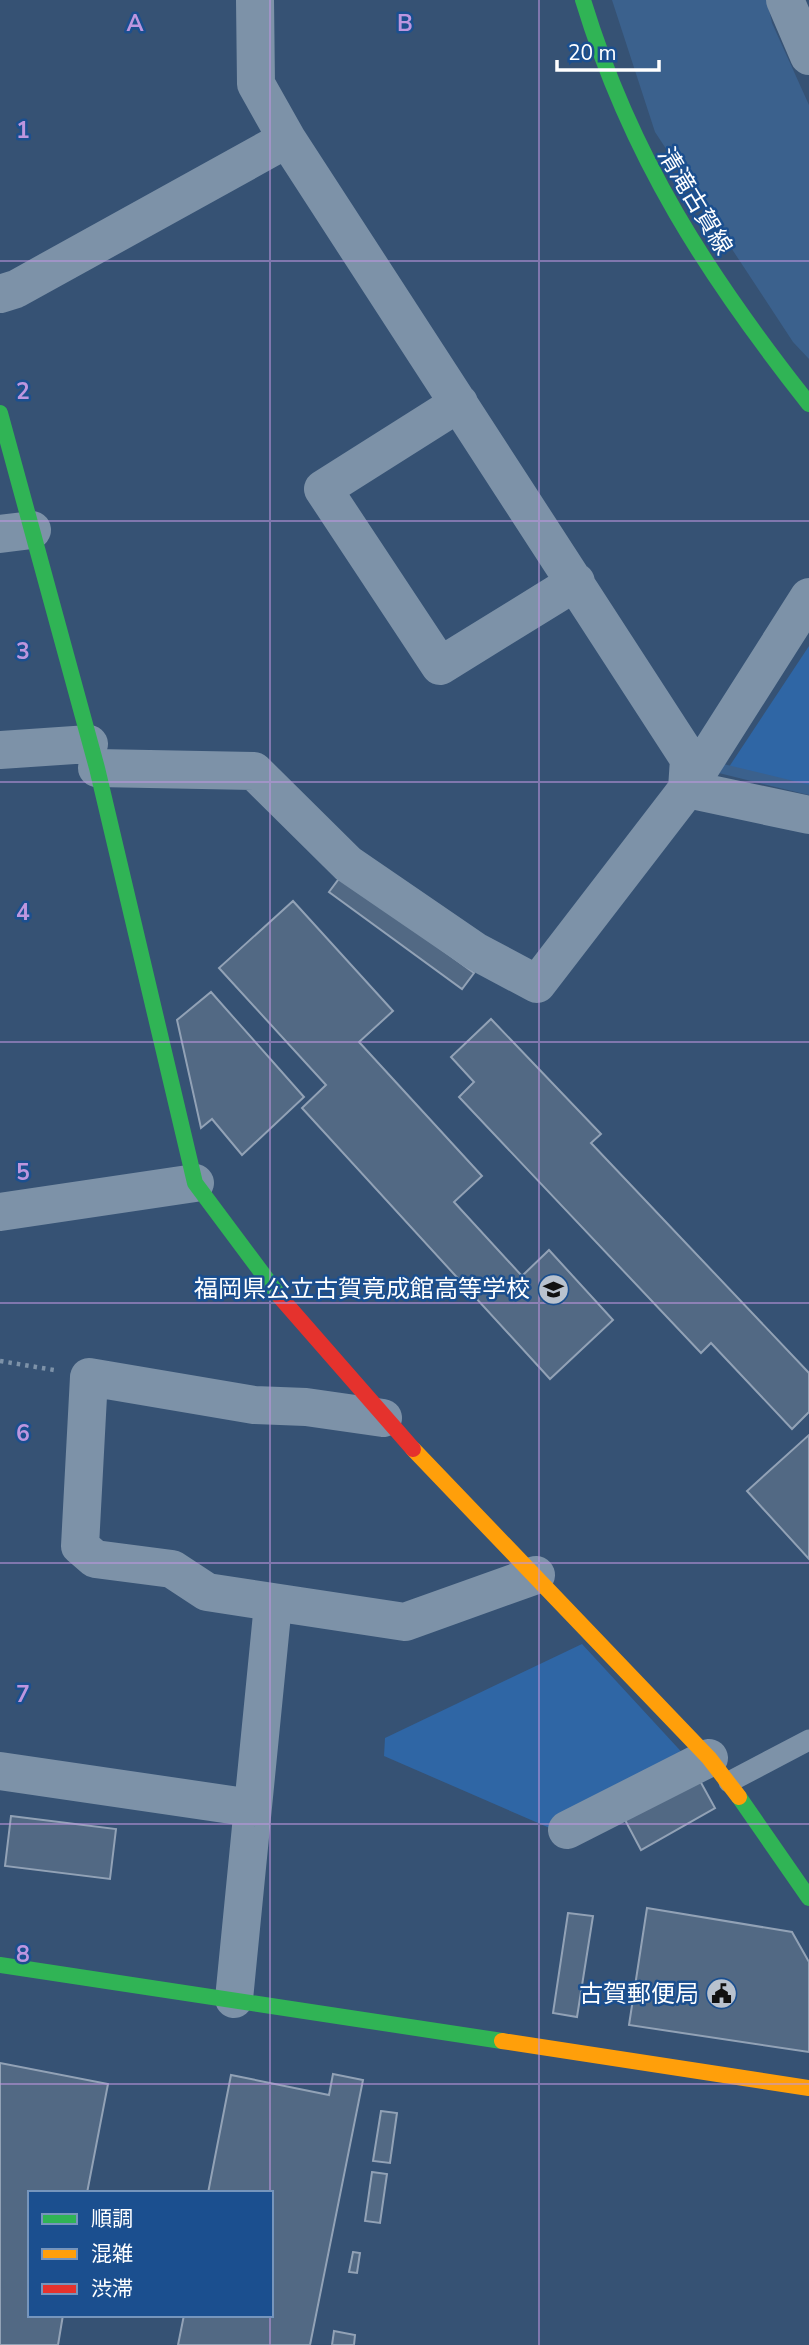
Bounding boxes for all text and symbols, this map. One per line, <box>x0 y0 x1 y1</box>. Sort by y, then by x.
text: A <box>126 8 144 39</box>
text: B <box>397 8 413 39</box>
scale bar <box>557 28 658 72</box>
text: 20 m <box>568 39 617 67</box>
text: 1 <box>16 115 30 146</box>
street label: 清滝古賀線 <box>650 141 740 261</box>
text: 2 <box>16 376 30 407</box>
text: 3 <box>16 636 30 667</box>
text: 4 <box>16 897 30 928</box>
text: 5 <box>16 1157 30 1188</box>
school or university icon: 福岡県公立古賀竟成館高等学校 <box>536 1272 570 1306</box>
place label: 福岡県公立古賀竟成館高等学校 <box>194 1273 530 1305</box>
text: 6 <box>16 1418 30 1449</box>
text: 7 <box>16 1679 30 1710</box>
text: 8 <box>16 1939 30 1970</box>
public building icon: 古賀郵便局 <box>705 1977 739 2011</box>
place label: 古賀郵便局 <box>579 1978 699 2010</box>
legend <box>28 2191 273 2317</box>
text: 順調 <box>91 2205 133 2233</box>
text: 混雑 <box>91 2240 133 2268</box>
text: 渋滞 <box>91 2275 133 2303</box>

